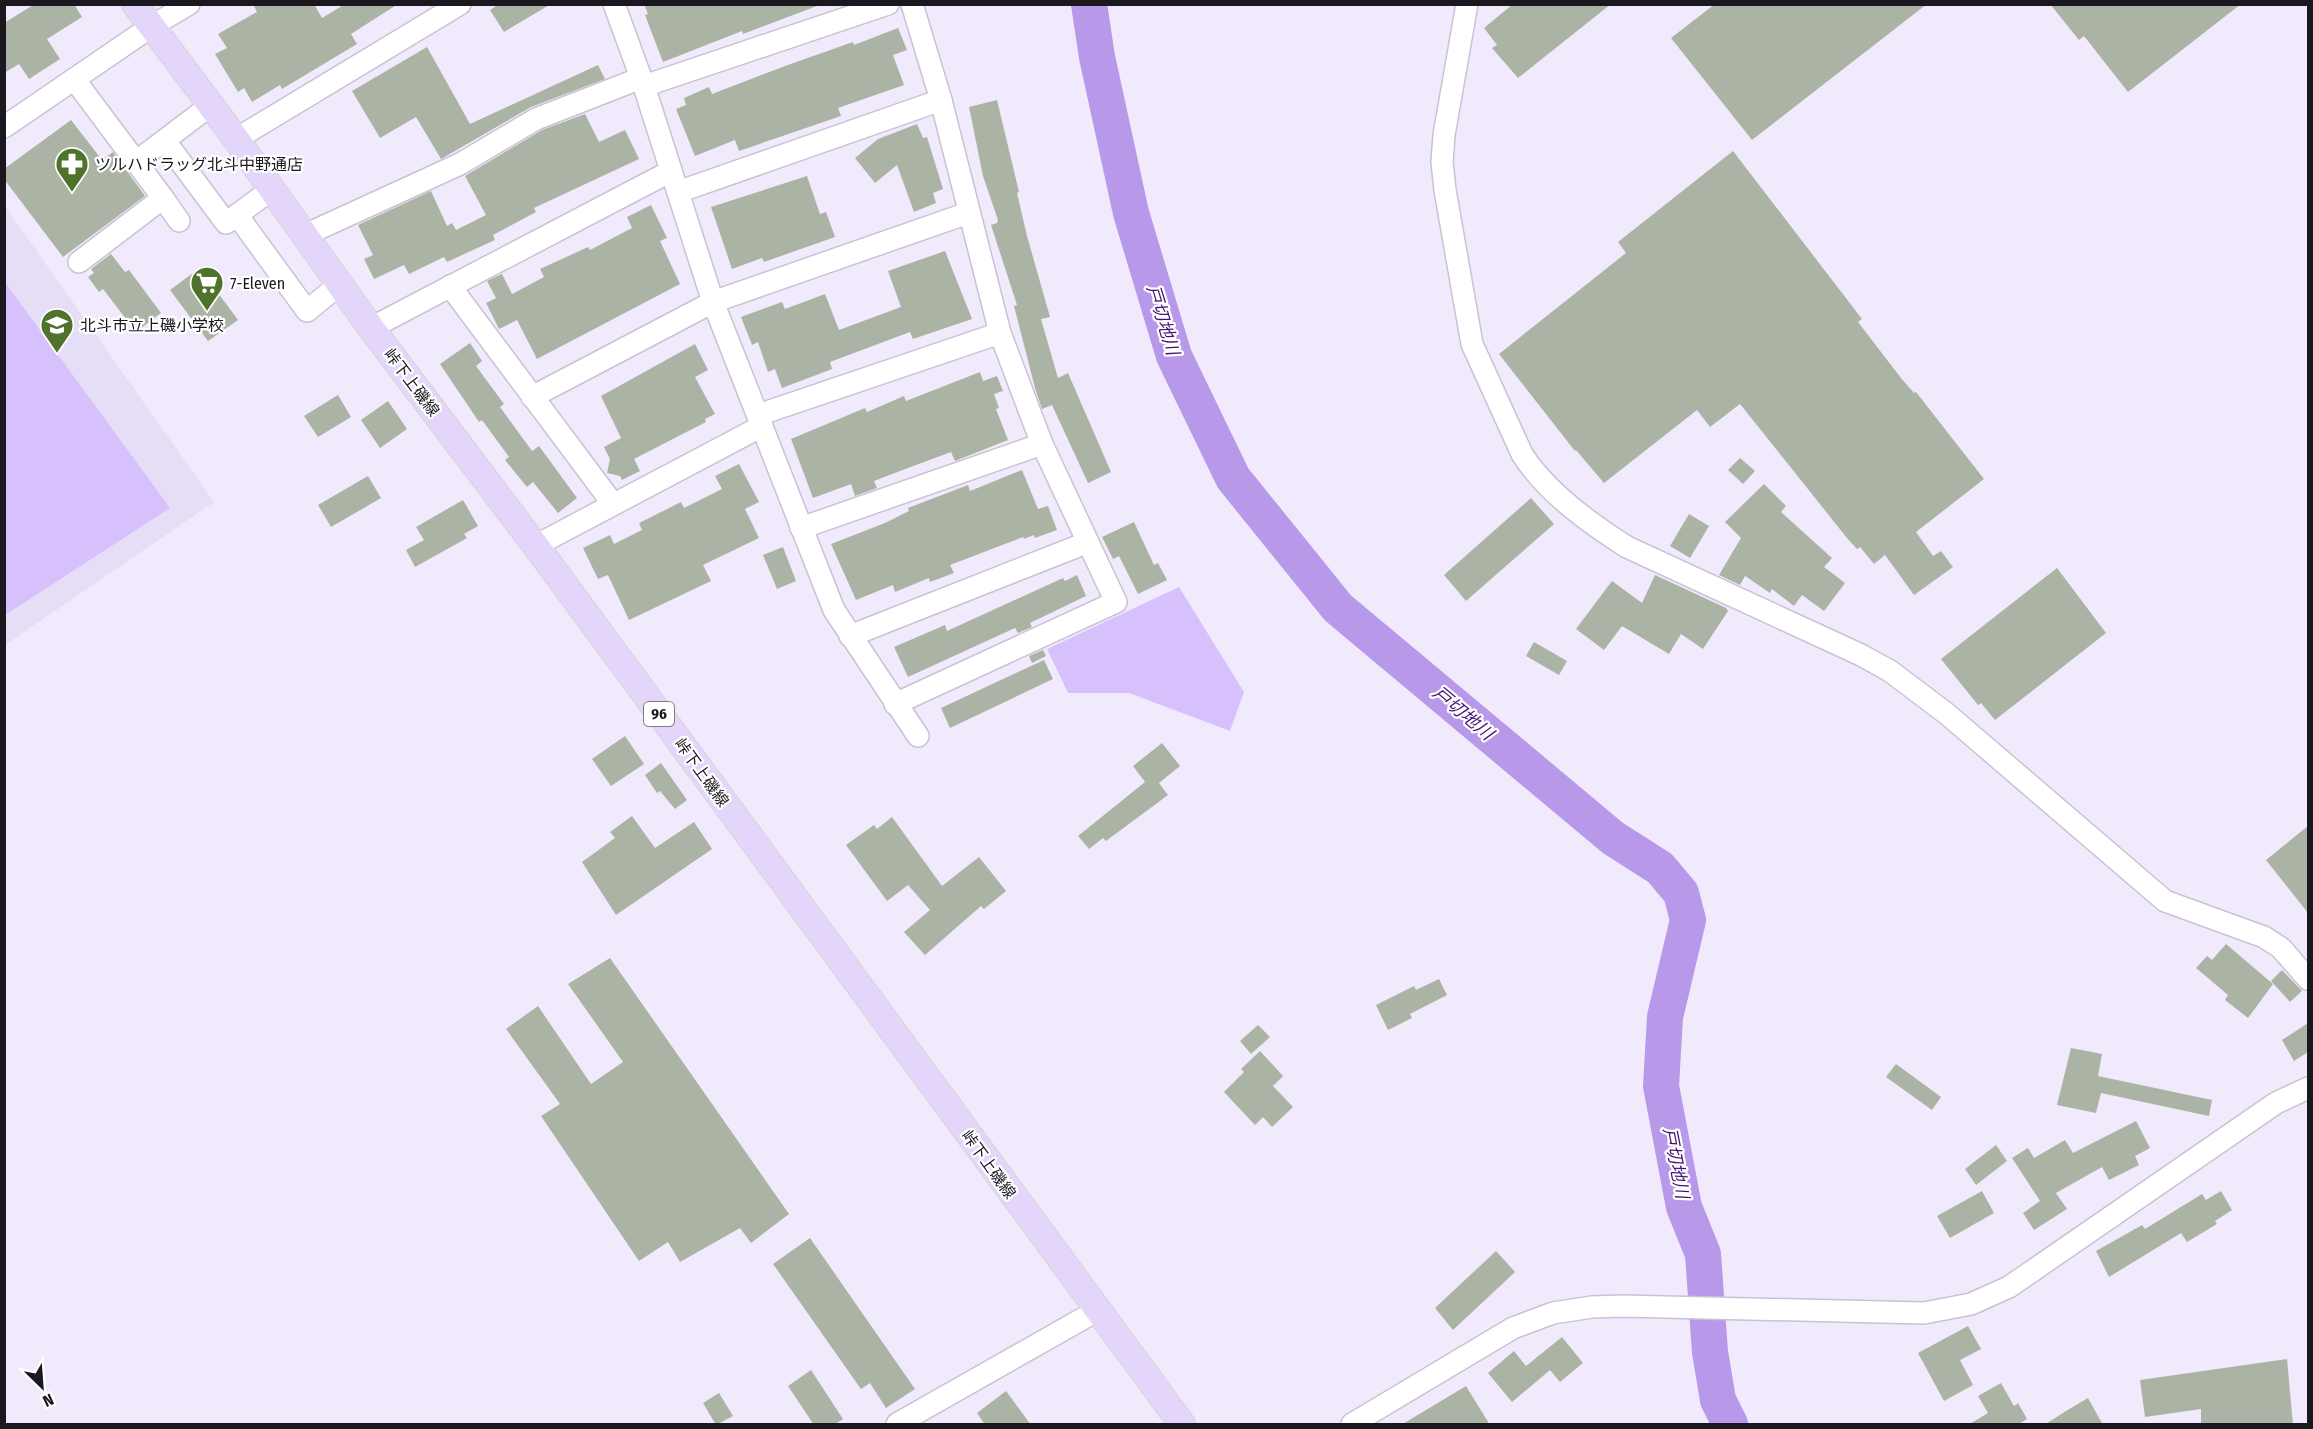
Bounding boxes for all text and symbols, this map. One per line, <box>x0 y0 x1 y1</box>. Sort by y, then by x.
pharmacy icon: ツルハドラッグ北斗中野通店 <box>54 146 90 193</box>
place label: ツルハドラッグ北斗中野通店 <box>95 155 303 174</box>
supermarket icon: 7-Eleven <box>189 265 225 312</box>
place label: 7-Eleven <box>230 274 285 293</box>
water label: 戸切地川 <box>1142 282 1185 360</box>
school or university icon: 北斗市立上磯小学校 <box>39 307 75 354</box>
place label: 北斗市立上磯小学校 <box>80 316 224 335</box>
street label: 峠下上磯線 <box>380 345 443 420</box>
water label: 戸切地川 <box>1428 681 1499 746</box>
road number: 96 <box>644 702 674 726</box>
street label: 峠下上磯線 <box>670 734 733 810</box>
street label: 峠下上磯線 <box>957 1126 1020 1202</box>
water label: 戸切地川 <box>1658 1126 1694 1202</box>
north arrow <box>12 1357 72 1417</box>
text: N <box>40 1390 56 1411</box>

